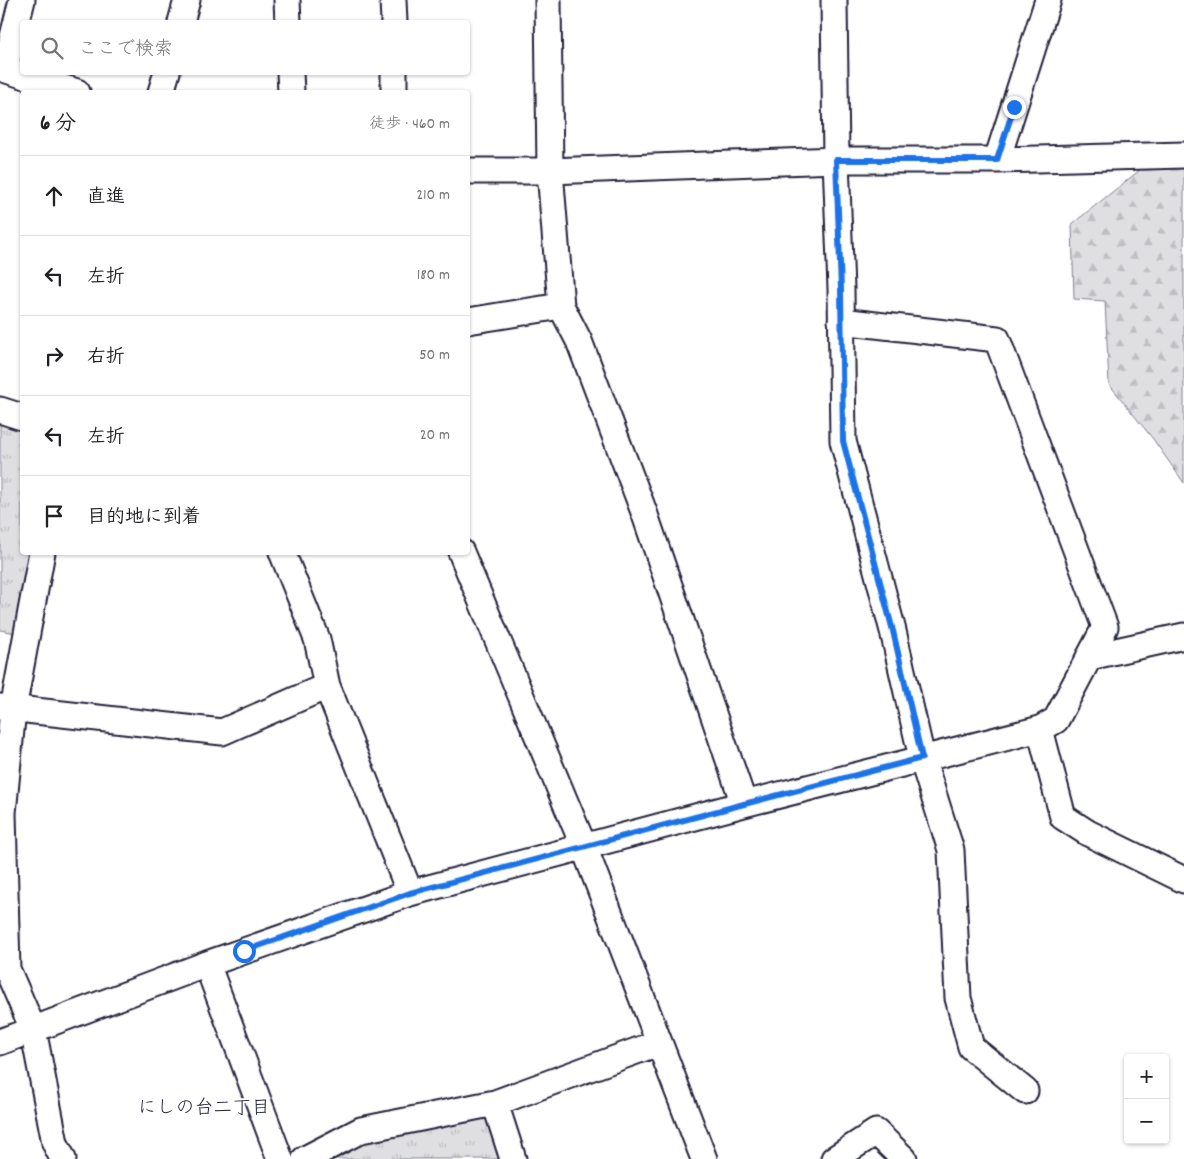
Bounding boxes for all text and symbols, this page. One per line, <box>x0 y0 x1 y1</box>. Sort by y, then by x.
search box <box>20 20 470 75</box>
icon: search <box>38 34 66 62</box>
text: ここで検索 <box>78 37 173 64</box>
route end <box>1003 96 1026 119</box>
text: 6 分 <box>40 110 76 140</box>
text: 徒歩 · 460 m <box>369 113 450 136</box>
icon: ahead <box>40 182 68 210</box>
text: 210 m <box>416 184 450 207</box>
text: 直進 <box>87 185 125 212</box>
icon: left <box>40 262 68 290</box>
text: 180 m <box>417 264 450 287</box>
text: 左折 <box>87 265 125 292</box>
icon: right <box>40 342 68 370</box>
text: 50 m <box>419 344 450 367</box>
text: 右折 <box>87 345 125 372</box>
icon: left <box>40 422 68 450</box>
text: 20 m <box>420 424 450 447</box>
text: 左折 <box>87 425 125 452</box>
icon: arrive <box>40 502 68 530</box>
text: 目的地に到着 <box>87 505 201 532</box>
route start <box>233 940 256 963</box>
map controls <box>1124 1054 1169 1144</box>
button: + <box>1124 1054 1169 1099</box>
district label: にしの台二丁目 <box>137 1096 271 1123</box>
button: − <box>1124 1099 1169 1144</box>

